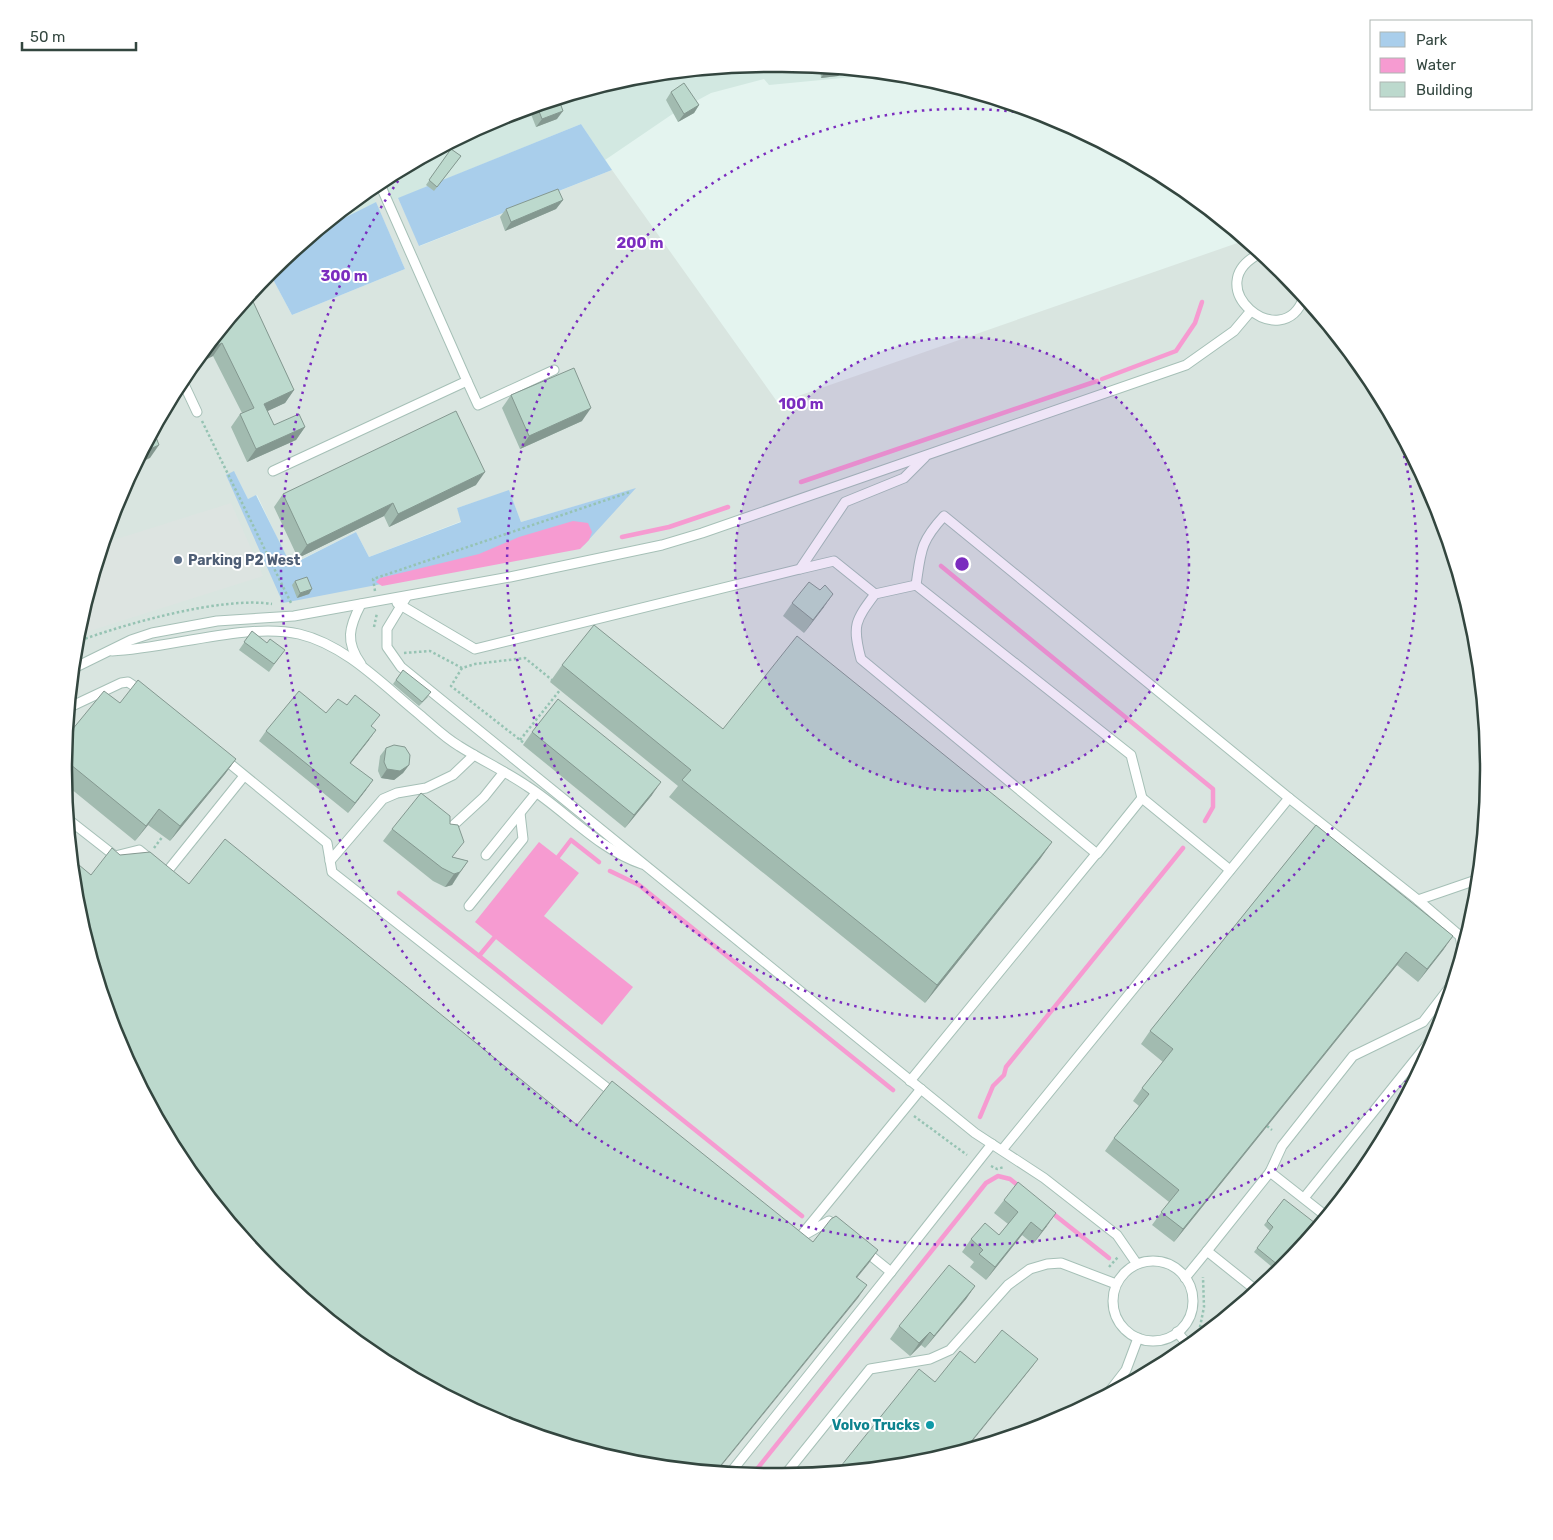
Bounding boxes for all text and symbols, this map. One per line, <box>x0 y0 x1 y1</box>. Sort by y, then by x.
scale bar <box>22 20 136 52</box>
legend <box>1370 20 1533 110</box>
text: 50 m <box>30 28 65 46</box>
text: Park <box>1416 31 1447 49</box>
text: Water <box>1416 56 1456 74</box>
text: Building <box>1416 81 1473 99</box>
text: 200 m <box>616 234 664 252</box>
text: 300 m <box>320 267 368 285</box>
text: 100 m <box>779 395 823 413</box>
place label: Parking P2 West <box>188 552 301 569</box>
marker: Parking P2 West <box>172 554 184 566</box>
centre of rings <box>953 555 971 573</box>
place label: Volvo Trucks <box>832 1417 920 1434</box>
marker: Volvo Trucks <box>924 1419 936 1431</box>

